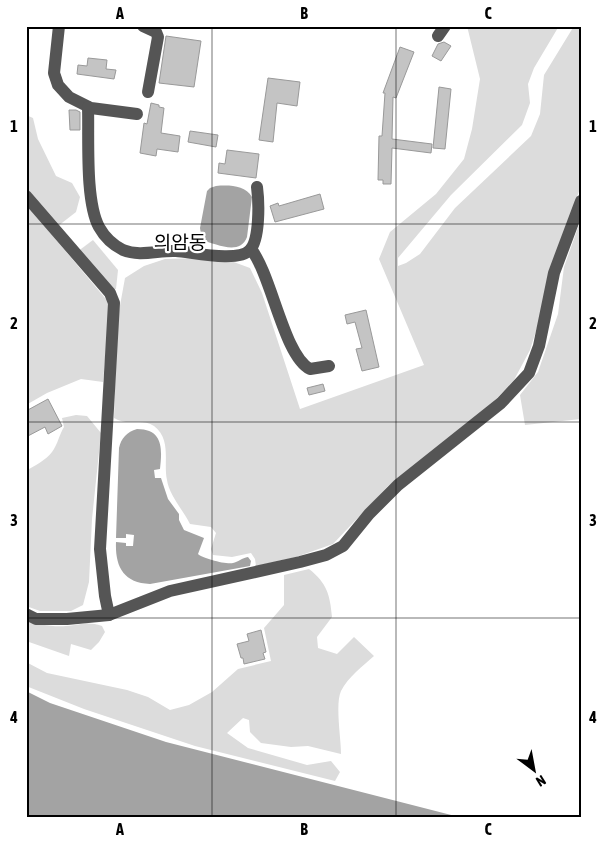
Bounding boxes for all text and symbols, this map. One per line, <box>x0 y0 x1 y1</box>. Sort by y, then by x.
text: A <box>115 4 124 22</box>
text: B <box>300 4 308 22</box>
text: C <box>484 4 492 22</box>
text: 1 <box>10 117 18 135</box>
text: 1 <box>589 117 597 135</box>
district label: 의암동 <box>154 231 206 253</box>
text: 2 <box>10 314 18 332</box>
text: 2 <box>589 314 597 332</box>
text: 3 <box>10 511 18 529</box>
text: 3 <box>589 511 597 529</box>
text: 4 <box>9 708 18 726</box>
text: 4 <box>588 708 597 726</box>
north arrow <box>510 746 560 796</box>
text: N <box>533 772 549 790</box>
text: A <box>115 820 124 838</box>
text: B <box>300 820 308 838</box>
text: C <box>484 820 492 838</box>

